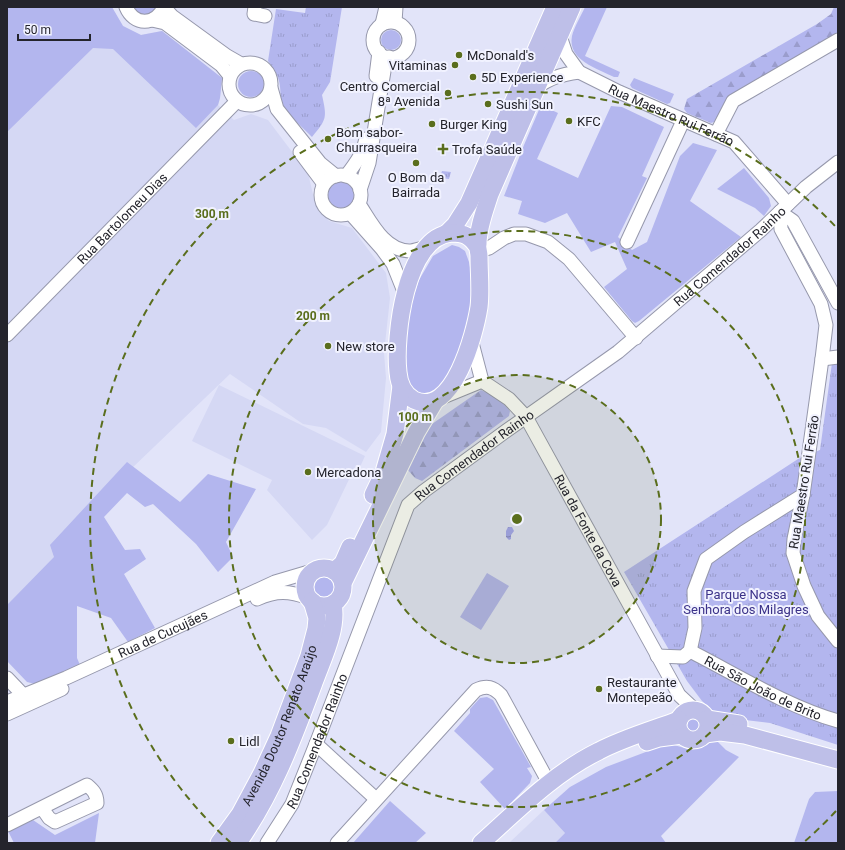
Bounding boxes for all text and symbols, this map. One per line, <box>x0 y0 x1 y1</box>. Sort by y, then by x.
scale bar <box>18 16 90 42</box>
text: 50 m <box>24 23 51 37</box>
place label: McDonald's <box>467 48 535 63</box>
marker: McDonald's <box>454 50 464 60</box>
place label: Vitaminas <box>389 58 447 73</box>
marker: Vitaminas <box>450 60 460 70</box>
place label: 5D Experience <box>481 70 564 85</box>
marker: 5D Experience <box>468 72 478 82</box>
place label: Centro Comercial 8ª Avenida <box>340 79 440 109</box>
street label: Rua Maestro Rui Ferrão <box>606 80 736 149</box>
marker: Centro Comercial 8ª Avenida <box>443 88 453 98</box>
place label: Sushi Sun <box>496 97 553 112</box>
marker: Sushi Sun <box>483 99 493 109</box>
place label: KFC <box>577 114 601 129</box>
marker: KFC <box>564 116 574 126</box>
place label: Burger King <box>440 117 507 132</box>
marker: Burger King <box>427 119 437 129</box>
place label: Bom sabor- Churrasqueira <box>336 125 417 155</box>
marker: Bom sabor- Churrasqueira <box>323 134 333 144</box>
place label: Trofa Saúde <box>452 142 522 157</box>
marker: Trofa Saúde <box>437 143 449 155</box>
marker: O Bom da Bairrada <box>411 158 421 168</box>
street label: Rua Bartolomeu Dias <box>74 169 170 267</box>
place label: O Bom da Bairrada <box>388 170 444 200</box>
street label: Rua Comendador Rainho <box>670 203 789 309</box>
text: 300 m <box>195 207 229 221</box>
text: 200 m <box>296 309 330 323</box>
place label: New store <box>336 339 395 354</box>
marker: New store <box>323 341 333 351</box>
street label: Rua Comendador Rainho <box>411 406 536 503</box>
text: 100 m <box>398 410 432 424</box>
street label: Rua Maestro Rui Ferrão <box>786 414 822 550</box>
place label: Mercadona <box>316 465 381 480</box>
marker: Mercadona <box>303 467 313 477</box>
street label: Rua da Fonte da Cova <box>552 472 625 589</box>
centre of rings <box>510 512 524 526</box>
park label: Parque Nossa Senhora dos Milagres <box>683 587 809 617</box>
street label: Rua de Cucujães <box>116 607 210 661</box>
street label: Avenida Doutor Renato Araújo <box>238 643 319 808</box>
street label: Rua São João de Brito <box>702 653 823 723</box>
street label: Rua Comendador Rainho <box>283 671 350 812</box>
place label: Restaurante Montepeão <box>607 675 677 705</box>
marker: Restaurante Montepeão <box>594 684 604 694</box>
place label: Lidl <box>239 734 260 749</box>
marker: Lidl <box>226 736 236 746</box>

